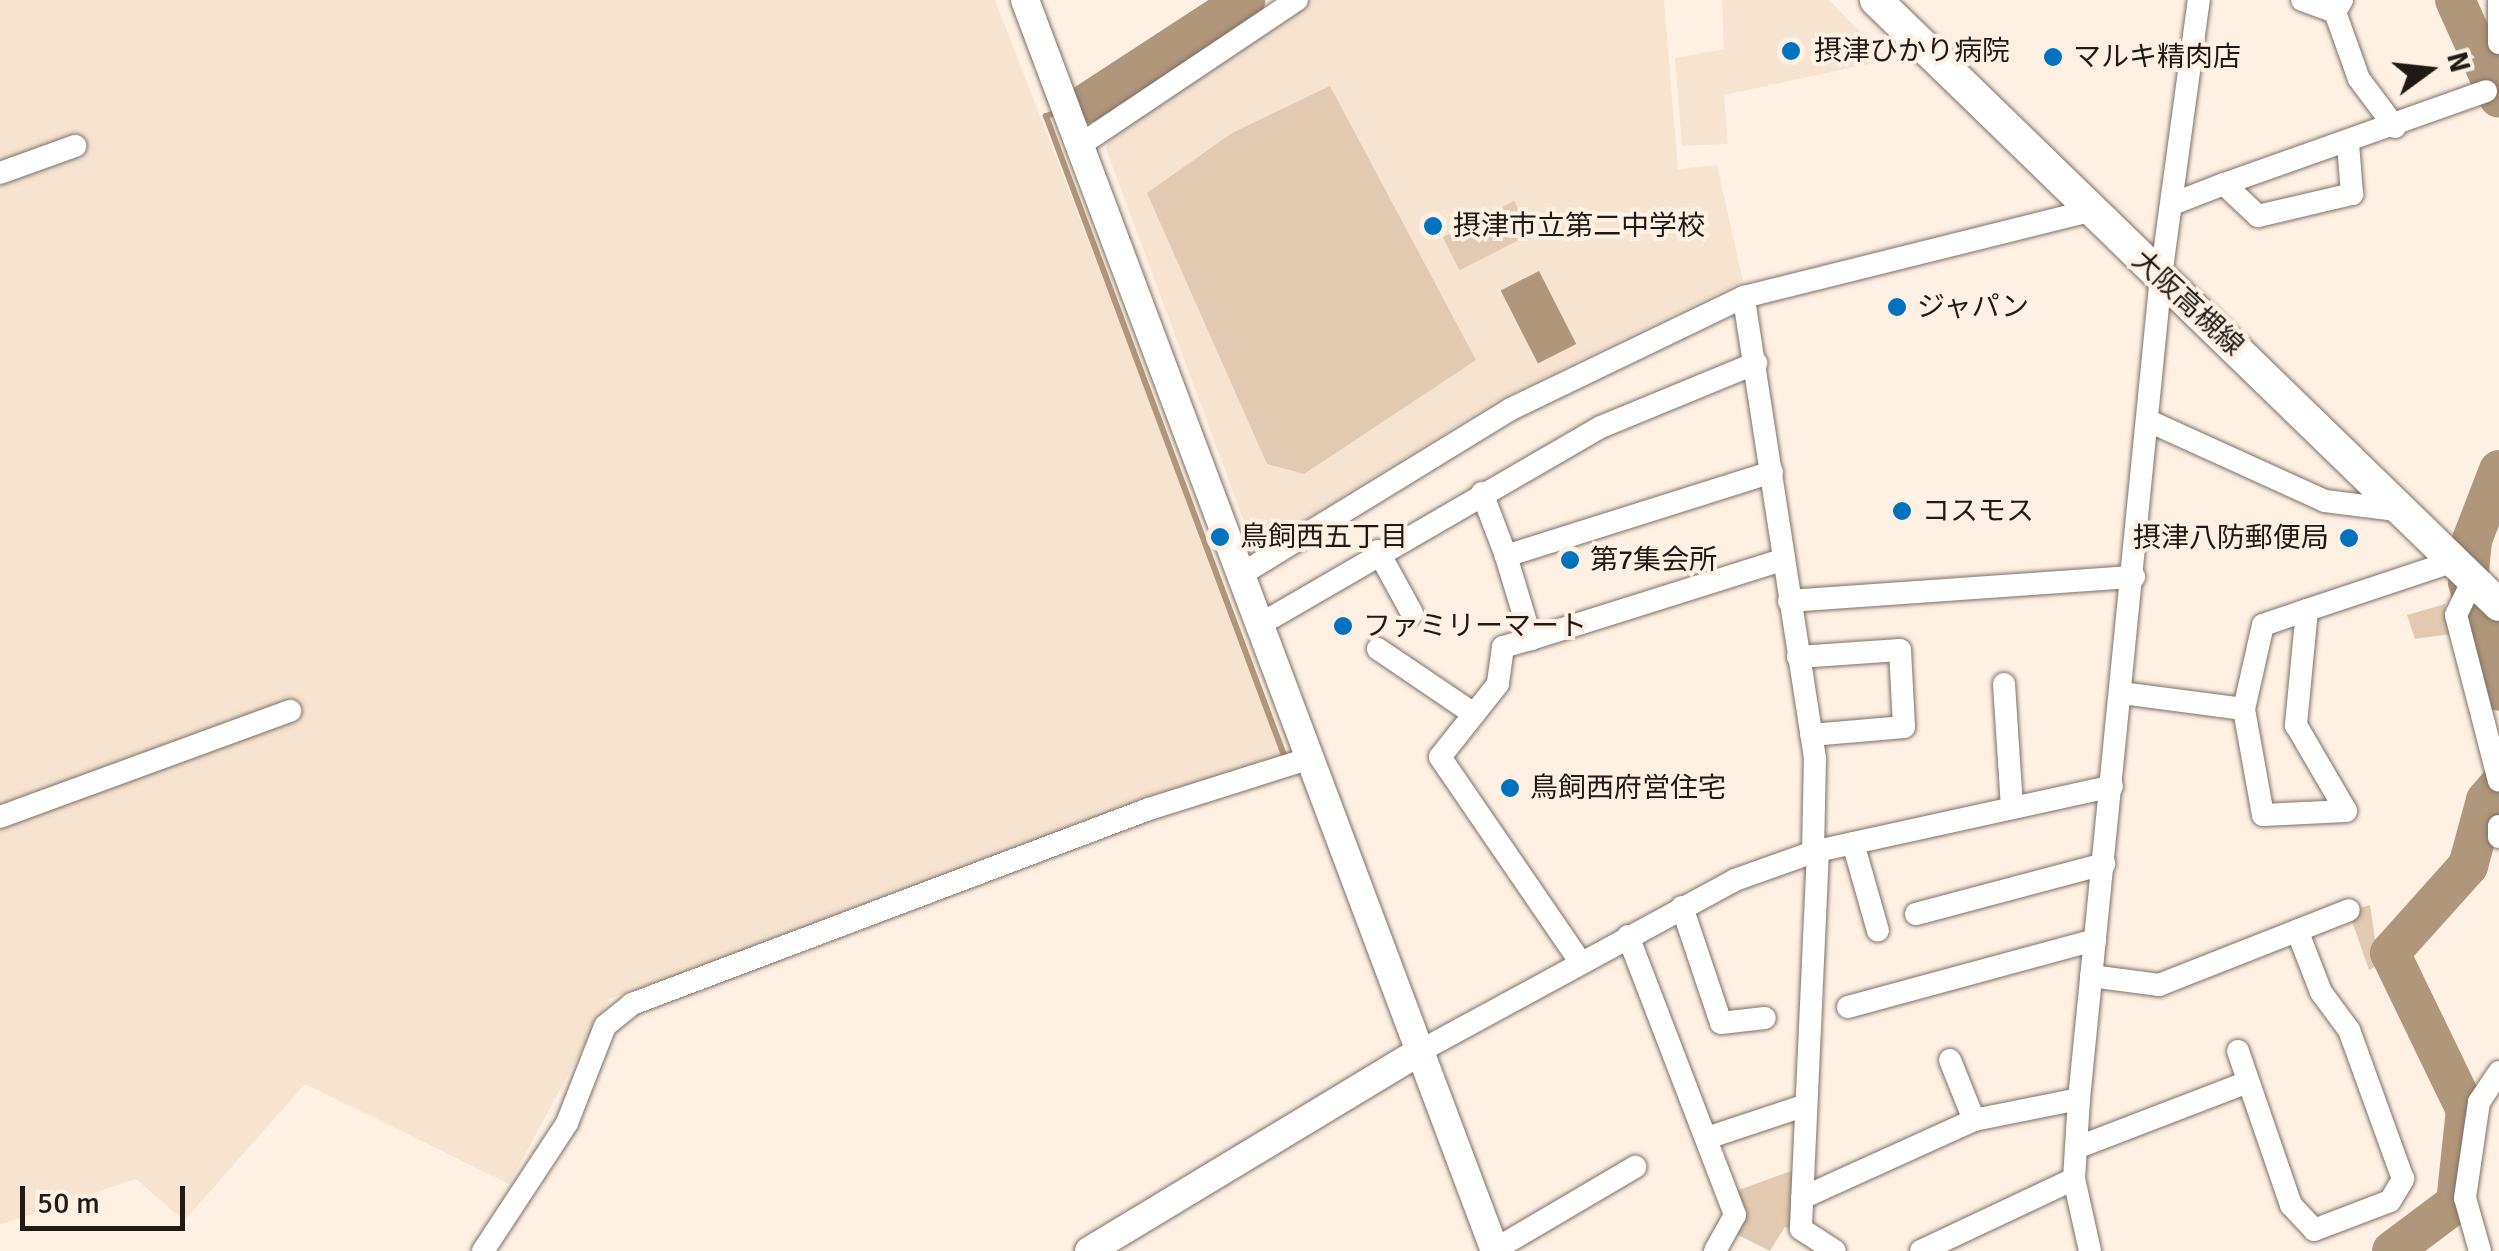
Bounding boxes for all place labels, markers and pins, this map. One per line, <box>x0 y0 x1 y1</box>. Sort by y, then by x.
place label: 摂津ひかり病院 <box>1814 34 2010 68</box>
marker: 摂津ひかり病院 <box>1778 38 1804 64</box>
place label: マルキ精肉店 <box>2073 40 2241 74</box>
marker: マルキ精肉店 <box>2042 46 2064 68</box>
place label: 摂津市立第二中学校 <box>1453 209 1705 243</box>
marker: 摂津市立第二中学校 <box>1422 215 1444 237</box>
place label: ジャパン <box>1917 290 2029 324</box>
marker: ジャパン <box>1886 296 1908 318</box>
place label: コスモス <box>1922 494 2034 528</box>
marker: コスモス <box>1891 500 1913 522</box>
place label: 鳥飼西五丁目 <box>1240 520 1408 554</box>
place label: 摂津八防郵便局 <box>2133 521 2329 555</box>
marker: 鳥飼西五丁目 <box>1209 526 1231 548</box>
marker: 摂津八防郵便局 <box>2338 527 2360 549</box>
place label: 第7集会所 <box>1590 543 1717 577</box>
marker: 第7集会所 <box>1559 549 1581 571</box>
place label: ファミリーマート <box>1363 609 1587 643</box>
marker: ファミリーマート <box>1332 615 1354 637</box>
place label: 鳥飼西府営住宅 <box>1530 771 1726 805</box>
marker: 鳥飼西府営住宅 <box>1499 777 1521 799</box>

